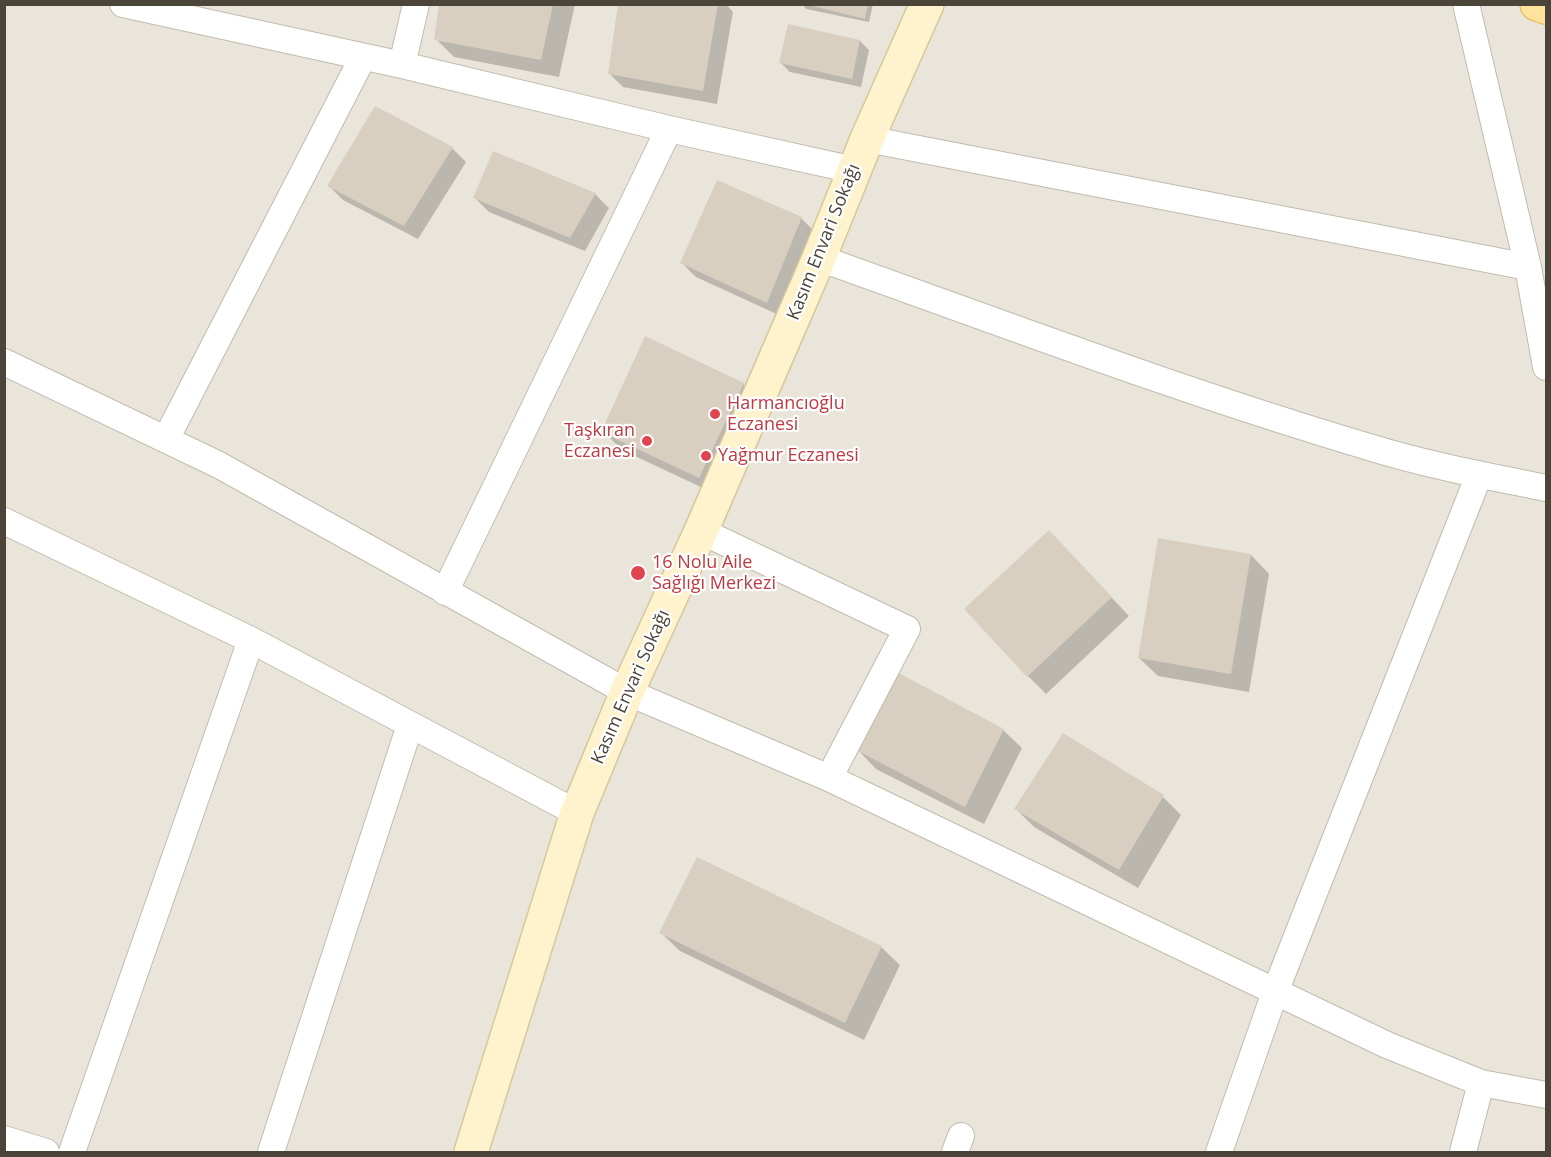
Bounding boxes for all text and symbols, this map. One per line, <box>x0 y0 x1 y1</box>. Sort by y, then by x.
street label: Kasım Envari Sokağı <box>783 161 865 323</box>
place label: Harmancıoğlu Eczanesi <box>727 393 845 436</box>
marker: Harmancıoğlu Eczanesi <box>708 407 722 421</box>
place label: Taşkıran Eczanesi <box>564 420 635 462</box>
marker: Taşkıran Eczanesi <box>640 434 654 448</box>
place label: Yağmur Eczanesi <box>718 445 859 467</box>
marker: Yağmur Eczanesi <box>699 449 713 463</box>
place label: 16 Nolu Aile Sağlığı Merkezi <box>652 552 776 594</box>
marker: 16 Nolu Aile Sağlığı Merkezi <box>629 564 647 582</box>
street label: Kasım Envari Sokağı <box>587 607 675 767</box>

